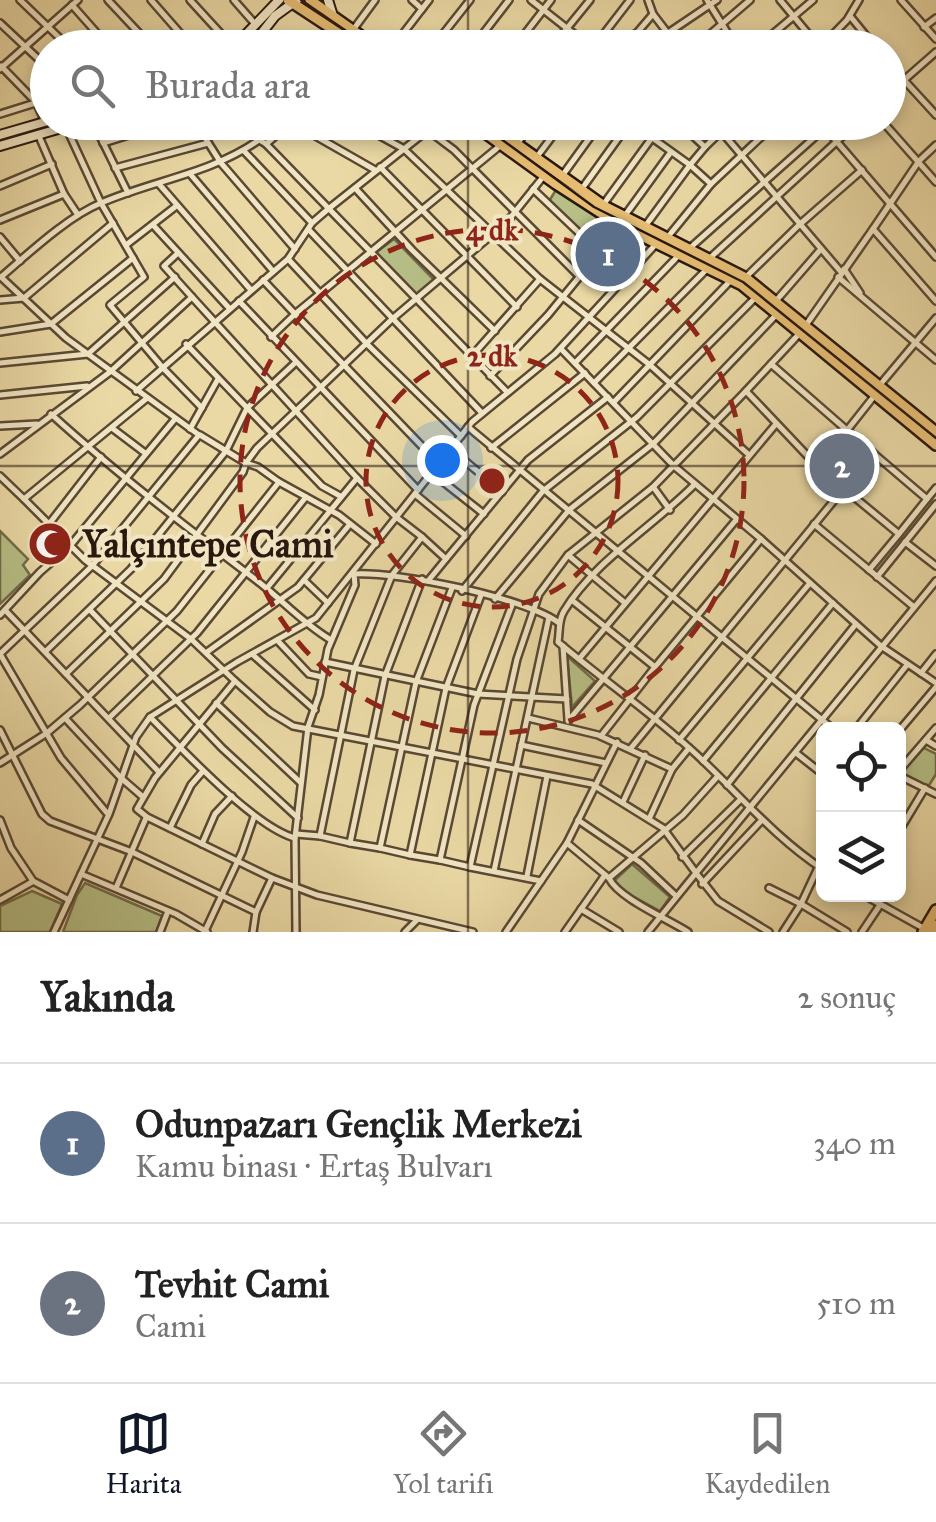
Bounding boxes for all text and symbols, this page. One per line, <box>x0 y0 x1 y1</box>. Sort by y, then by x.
search box <box>30 30 906 140</box>
icon: search <box>65 58 120 113</box>
text: Burada ara <box>145 62 310 108</box>
text: 4 dk <box>466 212 519 248</box>
pin: 1 <box>576 216 640 292</box>
text: 2 dk <box>467 338 518 374</box>
pin: 2 <box>810 428 874 504</box>
your location <box>417 435 468 486</box>
centre of rings <box>474 463 510 499</box>
mosque icon: Yalçıntepe Cami <box>27 521 73 567</box>
place label: Yalçıntepe Cami <box>82 521 334 568</box>
map controls <box>816 722 906 902</box>
button: locate <box>816 722 906 812</box>
button: layers <box>816 812 906 902</box>
text: Yakında <box>40 971 174 1023</box>
text: 2 sonuç <box>798 978 896 1017</box>
text: Odunpazarı Gençlik Merkezi <box>135 1101 582 1147</box>
text: 1 <box>66 1124 79 1163</box>
text: 340 m <box>813 1124 896 1163</box>
text: Kamu binası · Ertaş Bulvarı <box>135 1147 493 1186</box>
text: Tevhit Cami <box>135 1261 329 1307</box>
text: 2 <box>65 1284 80 1323</box>
text: 510 m <box>816 1284 896 1323</box>
text: Cami <box>135 1307 206 1346</box>
tab: Harita <box>106 1406 182 1501</box>
tab: Yol tarifi <box>393 1406 493 1501</box>
tab: Kaydedilen <box>704 1406 830 1501</box>

